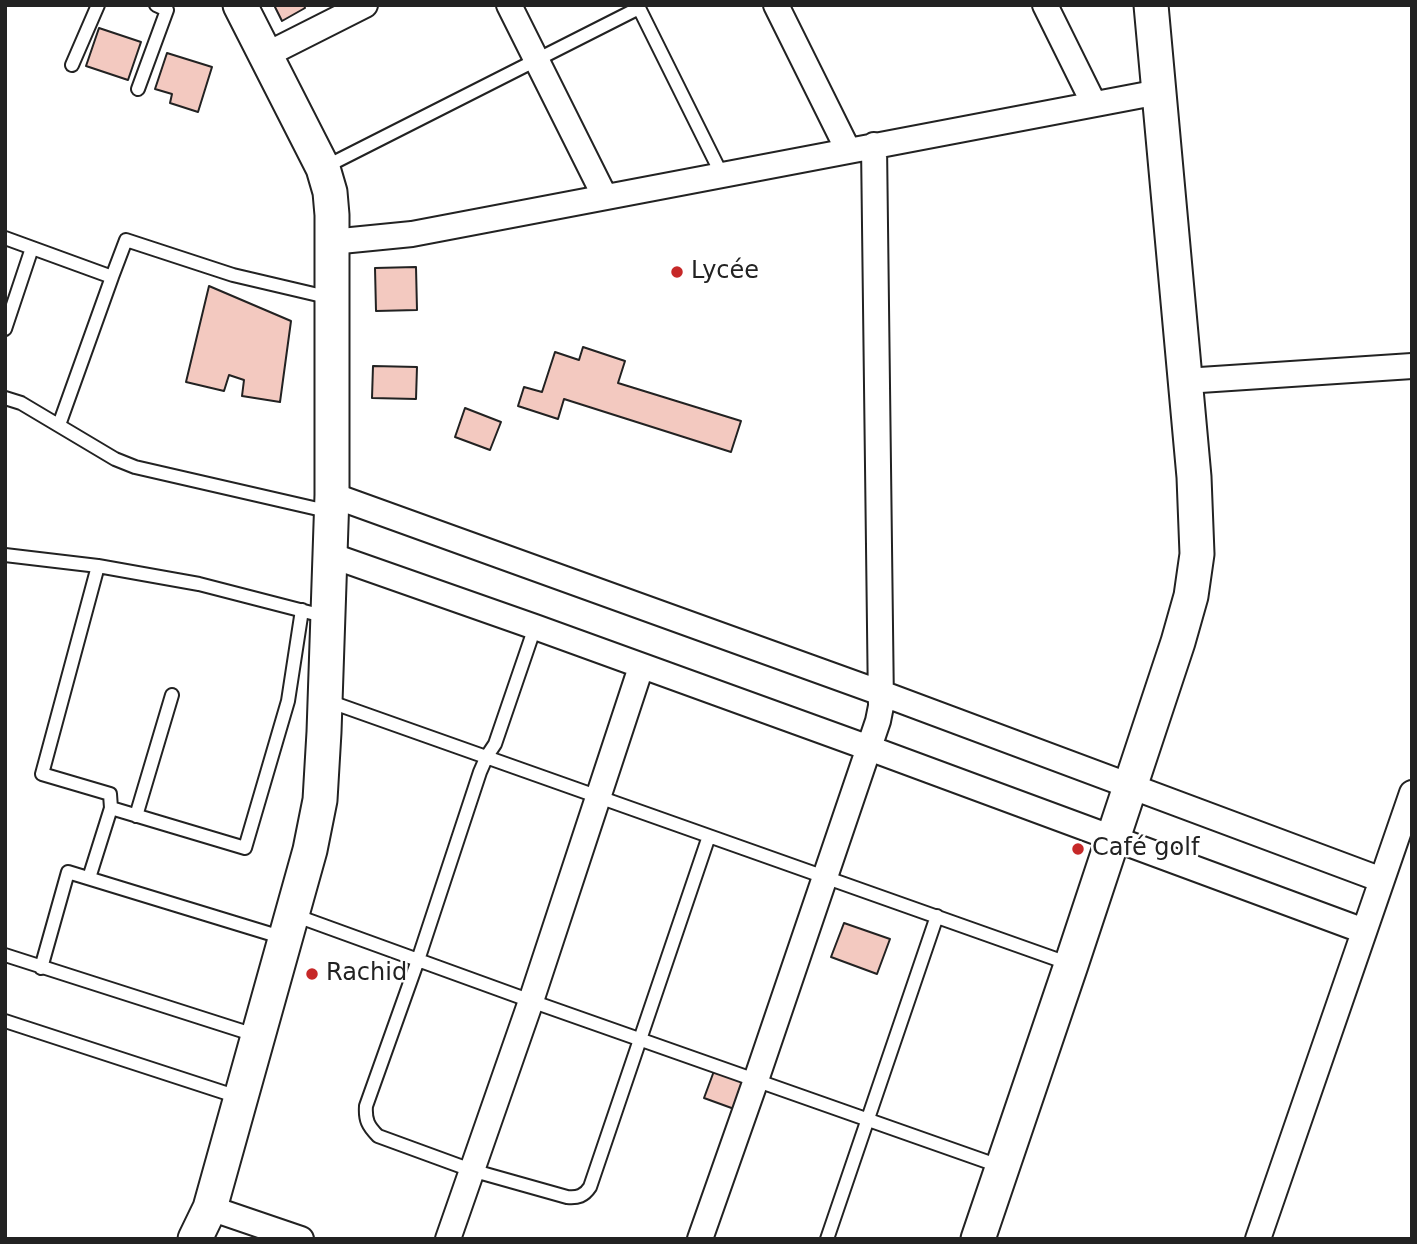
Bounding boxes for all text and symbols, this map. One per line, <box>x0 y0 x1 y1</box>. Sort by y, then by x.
place label: Lycée <box>691 258 759 286</box>
marker: Lycée <box>669 264 685 280</box>
place label: Café golf <box>1092 835 1199 863</box>
marker: Café golf <box>1070 841 1086 857</box>
place label: Rachid <box>326 960 407 988</box>
marker: Rachid <box>304 966 320 982</box>

